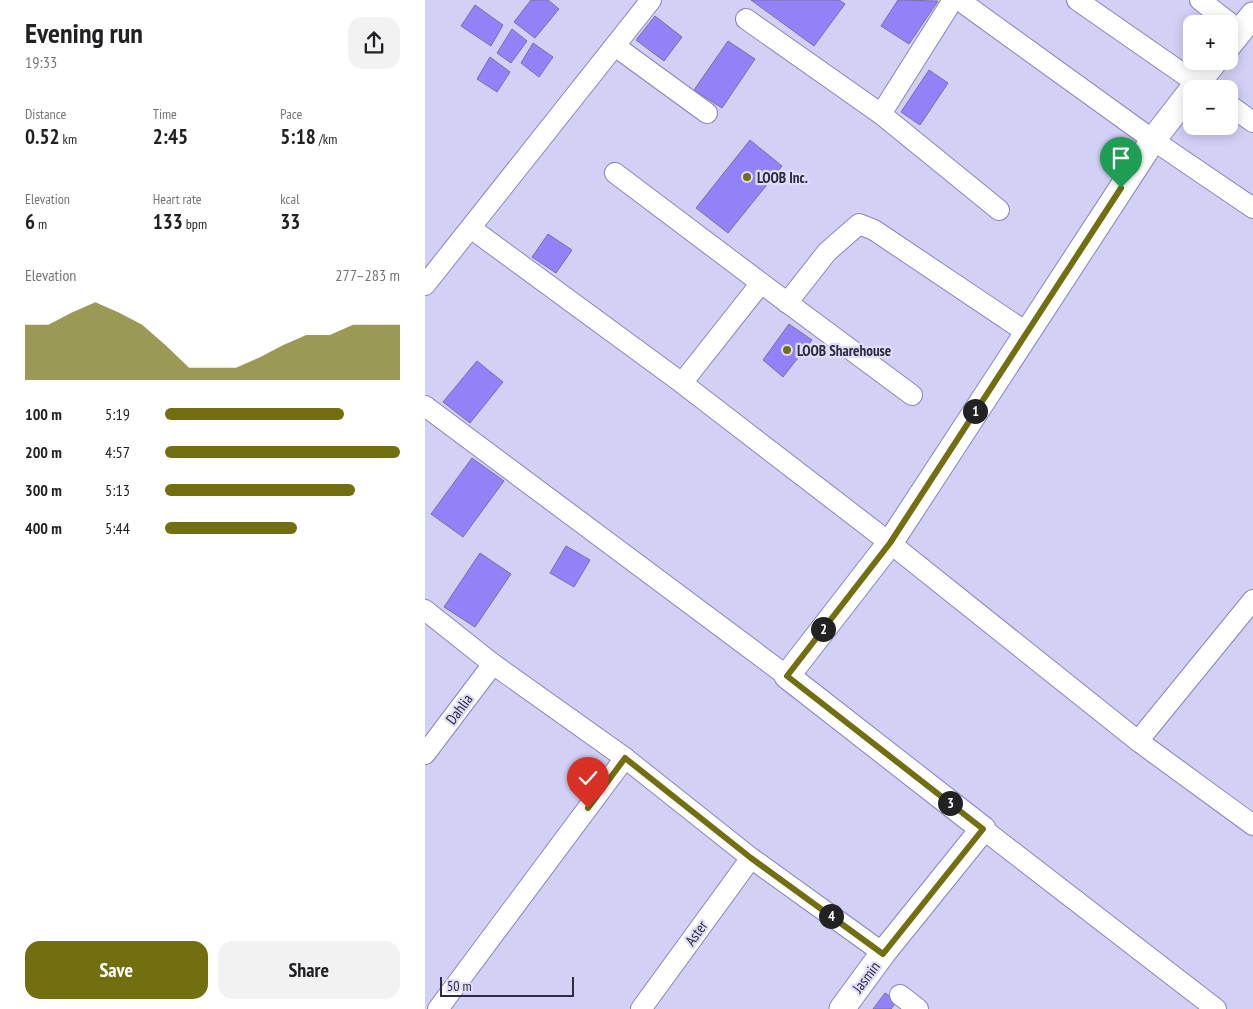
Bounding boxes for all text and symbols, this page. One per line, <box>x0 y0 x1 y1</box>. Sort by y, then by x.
text: Evening run <box>25 14 143 51</box>
map controls <box>1183 15 1238 135</box>
button: + <box>1183 15 1238 70</box>
button: share <box>348 17 400 69</box>
text: 19:33 <box>25 52 57 72</box>
button: − <box>1183 80 1238 135</box>
text: Distance <box>25 105 66 123</box>
text: Time <box>153 105 177 123</box>
text: Pace <box>280 105 302 123</box>
text: 0.52 <box>25 123 60 150</box>
text: 2:45 <box>153 123 188 150</box>
text: 5:18 <box>280 123 316 150</box>
text: km <box>60 130 77 148</box>
text: /km <box>316 130 337 148</box>
pin <box>1100 137 1142 188</box>
icon: arrive <box>1107 144 1135 172</box>
place label: LOOB Inc. <box>757 168 808 187</box>
marker: LOOB Inc. <box>741 171 753 183</box>
text: Elevation <box>25 190 70 208</box>
text: Heart rate <box>153 190 202 208</box>
text: kcal <box>280 190 299 208</box>
text: 6 <box>25 208 35 235</box>
text: 133 <box>153 208 183 235</box>
text: 33 <box>280 208 300 235</box>
text: m <box>35 215 47 233</box>
text: bpm <box>183 215 207 233</box>
text: Elevation <box>25 265 76 285</box>
text: 277–283 m <box>335 265 400 285</box>
place label: LOOB Sharehouse <box>797 341 891 360</box>
marker: LOOB Sharehouse <box>781 344 793 356</box>
pin: 1 <box>963 398 987 424</box>
text: 1 <box>972 402 979 420</box>
text: 100 m <box>25 404 62 424</box>
text: 5:19 <box>105 404 130 424</box>
text: 200 m <box>25 442 62 462</box>
text: 4:57 <box>105 442 130 462</box>
text: 300 m <box>25 480 62 500</box>
text: 5:13 <box>105 480 130 500</box>
text: 400 m <box>25 518 62 538</box>
text: 5:44 <box>105 518 130 538</box>
pin: 2 <box>811 616 835 642</box>
text: 2 <box>820 620 827 638</box>
street label: Dahlia <box>441 690 477 728</box>
pin <box>567 757 609 808</box>
icon: check <box>574 764 602 792</box>
pin: 3 <box>937 790 963 816</box>
text: 3 <box>947 794 954 812</box>
pin: 4 <box>819 904 843 928</box>
text: 4 <box>828 907 835 925</box>
street label: Aster <box>681 916 712 949</box>
button: Save <box>25 941 208 999</box>
button: Share <box>218 941 400 999</box>
street label: Jasmin <box>847 958 884 997</box>
scale bar <box>440 974 574 997</box>
text: 50 m <box>447 977 472 995</box>

